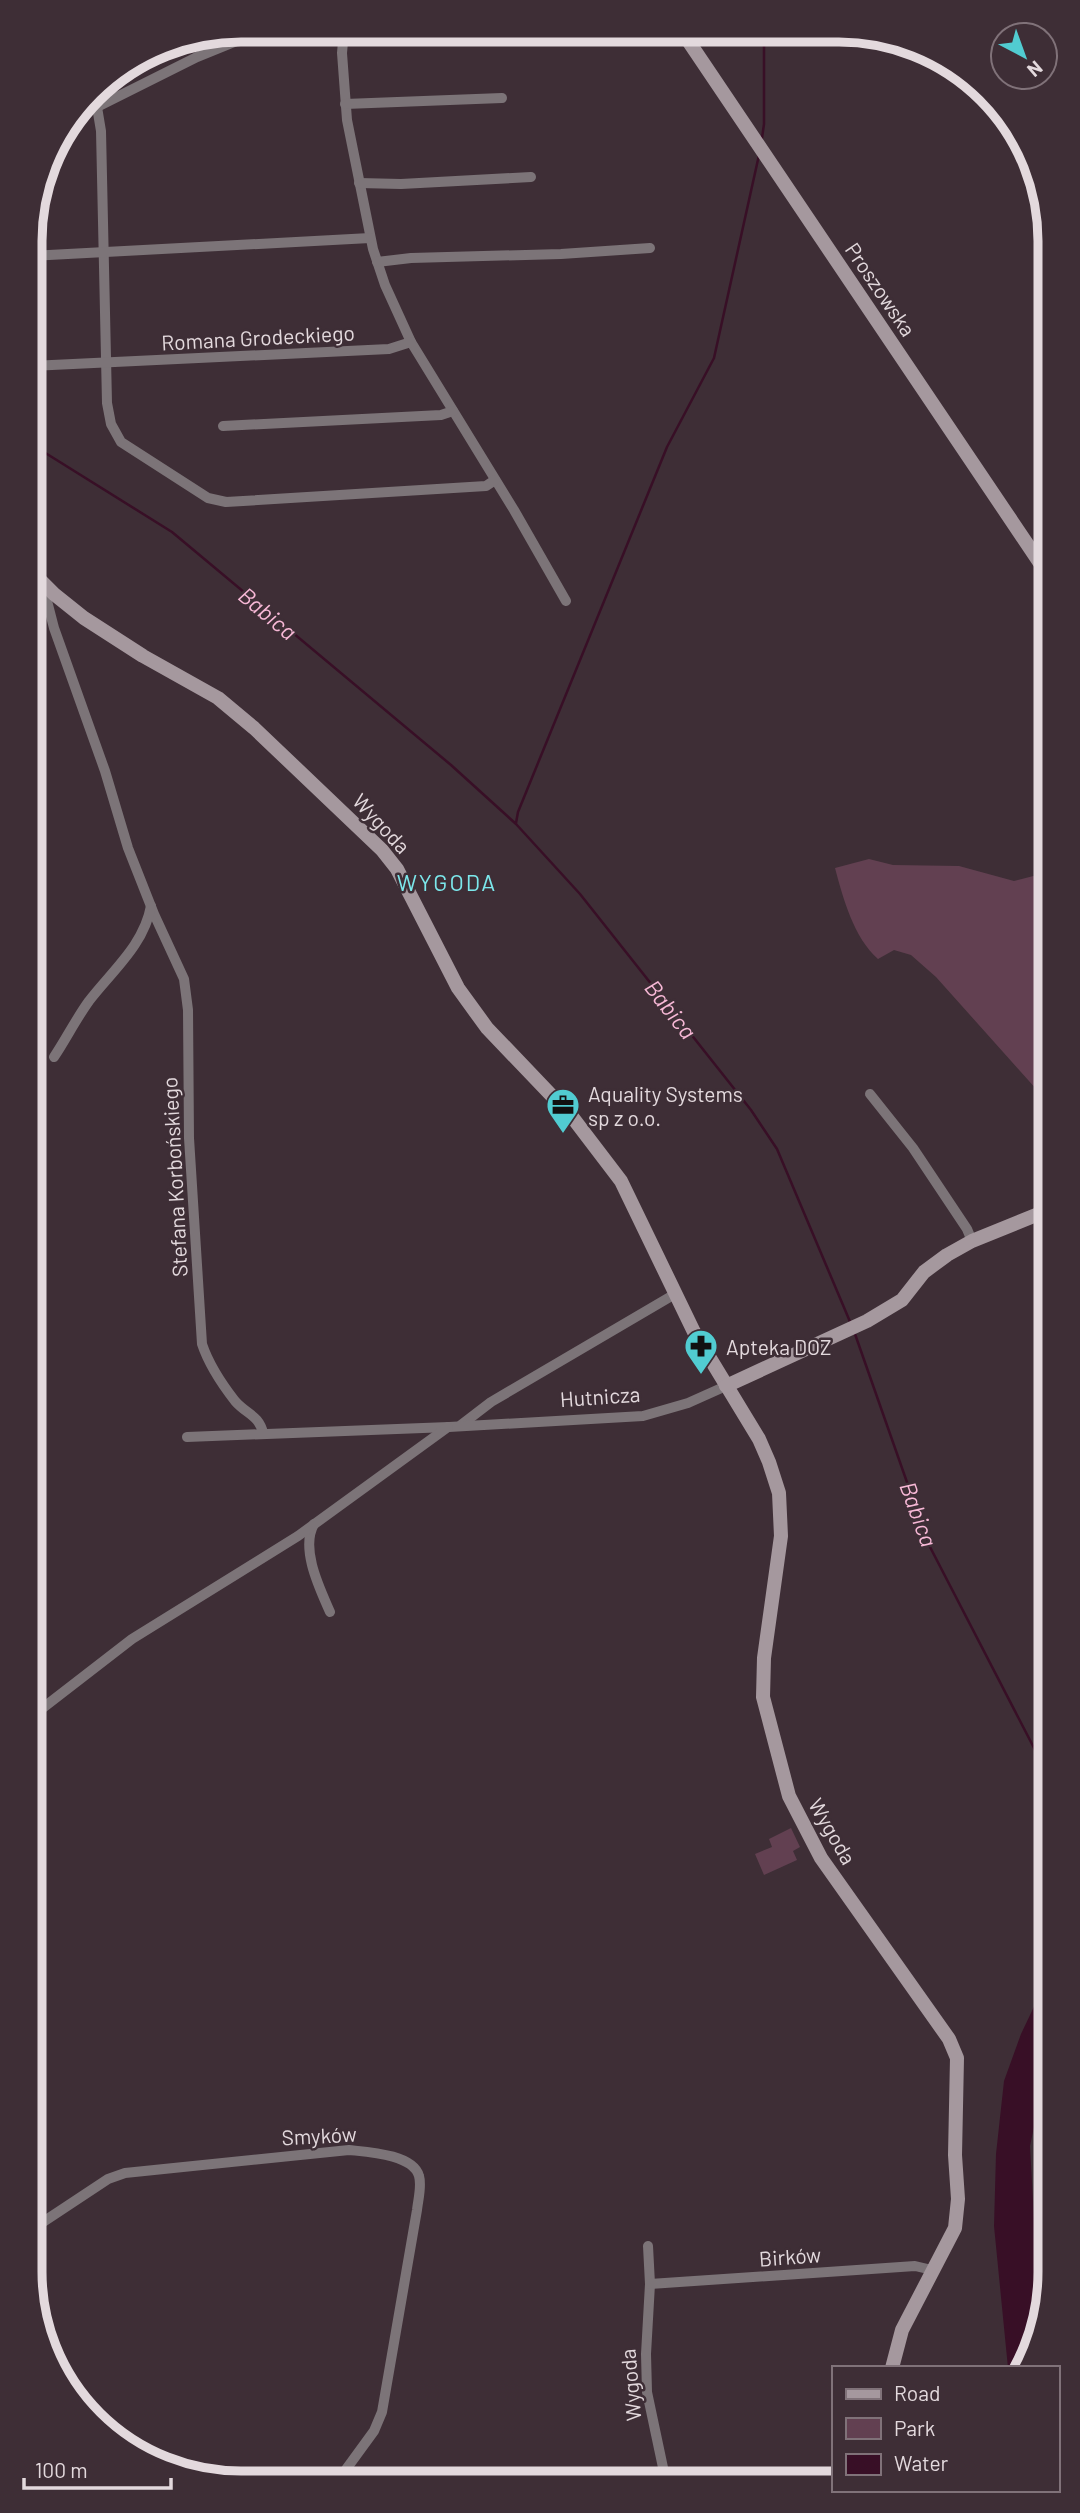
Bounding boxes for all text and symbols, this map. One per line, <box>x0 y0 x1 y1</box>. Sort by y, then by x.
north arrow <box>989 21 1059 91</box>
text: N <box>1023 56 1048 82</box>
street label: Proszowska <box>841 237 921 341</box>
street label: Romana Grodeckiego <box>161 319 355 355</box>
water label: Babica <box>233 581 303 645</box>
street label: Wygoda <box>348 788 416 858</box>
district label: WYGODA <box>397 868 497 896</box>
water label: Babica <box>639 974 703 1044</box>
street label: Stefana Korbońskiego <box>156 1076 192 1278</box>
place label: Aquality Systems sp z o.o. <box>588 1081 743 1130</box>
office icon: Aquality Systems sp z o.o. <box>544 1086 582 1135</box>
pharmacy icon: Apteka DOZ <box>682 1327 720 1376</box>
place label: Apteka DOZ <box>726 1334 832 1359</box>
street label: Hutnicza <box>559 1381 641 1411</box>
water label: Babica <box>894 1478 944 1550</box>
street label: Wygoda <box>804 1793 862 1869</box>
street label: Smyków <box>281 2121 357 2149</box>
street label: Birków <box>758 2241 822 2271</box>
street label: Wygoda <box>614 2348 646 2422</box>
legend <box>832 2366 1059 2492</box>
text: Road <box>894 2380 940 2405</box>
text: Park <box>894 2415 935 2440</box>
scale bar <box>24 2446 172 2490</box>
text: Water <box>894 2450 949 2475</box>
text: 100 m <box>35 2457 88 2482</box>

